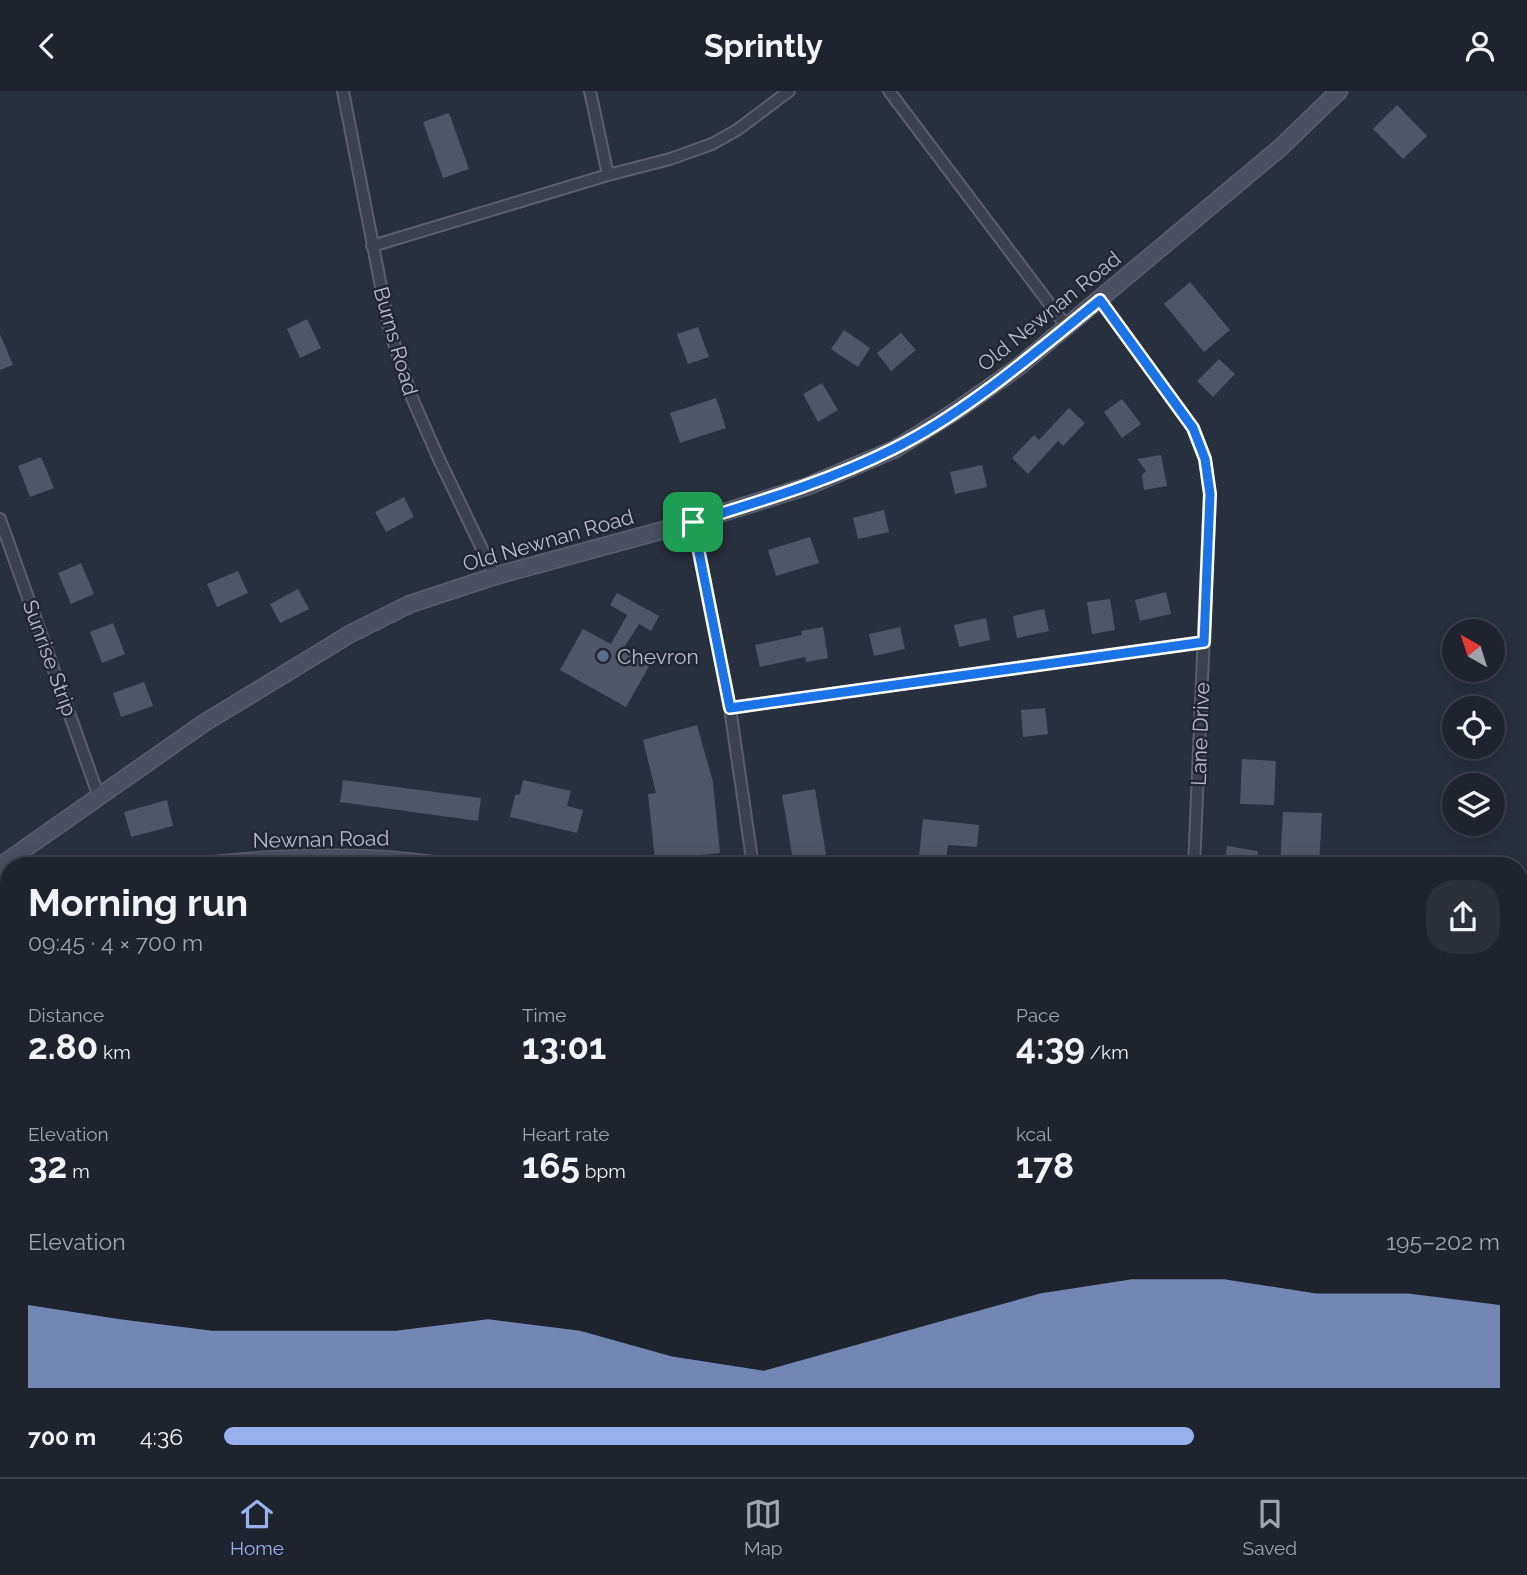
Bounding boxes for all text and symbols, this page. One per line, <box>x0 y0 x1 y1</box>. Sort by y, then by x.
icon: back <box>28 27 66 65</box>
text: Sprintly <box>704 27 823 64</box>
icon: person <box>1461 27 1499 65</box>
street label: Old Newnan Road <box>972 246 1126 376</box>
street label: Burns Road <box>369 284 423 398</box>
pin <box>663 492 723 552</box>
icon: arrive <box>674 503 712 541</box>
street label: Old Newnan Road <box>460 504 636 576</box>
street label: Sunrise Strip <box>17 597 83 720</box>
north arrow <box>1442 619 1505 683</box>
map controls <box>1442 619 1505 836</box>
place label: Chevron <box>617 644 699 669</box>
marker: Chevron <box>595 648 611 664</box>
street label: Lane Drive <box>1186 682 1214 786</box>
button: locate <box>1442 696 1505 759</box>
button: layers <box>1442 773 1505 836</box>
street label: Newnan Road <box>252 825 390 853</box>
text: Morning run <box>28 880 248 925</box>
button: share <box>1426 880 1500 954</box>
text: 09:45 · 4 × 700 m <box>28 929 203 956</box>
text: Distance <box>28 1004 104 1026</box>
text: Time <box>522 1004 566 1026</box>
text: Pace <box>1016 1004 1060 1026</box>
text: 2.80 <box>28 1026 98 1067</box>
text: 13:01 <box>522 1026 606 1067</box>
text: 4:39 <box>1016 1026 1085 1067</box>
text: km <box>98 1041 131 1063</box>
text: /km <box>1085 1041 1129 1063</box>
text: Elevation <box>28 1123 109 1145</box>
text: Heart rate <box>522 1123 610 1145</box>
text: kcal <box>1016 1123 1052 1145</box>
text: 32 <box>28 1145 67 1186</box>
text: 165 <box>522 1145 580 1186</box>
text: 178 <box>1016 1145 1074 1186</box>
text: m <box>67 1160 90 1182</box>
text: bpm <box>580 1160 626 1182</box>
text: Elevation <box>28 1228 126 1255</box>
text: 195–202 m <box>1386 1228 1500 1255</box>
text: 700 m <box>28 1423 96 1450</box>
text: 4:36 <box>140 1423 183 1450</box>
tab: Home <box>230 1495 284 1559</box>
tab: Map <box>744 1495 783 1559</box>
tab: Saved <box>1243 1495 1297 1559</box>

